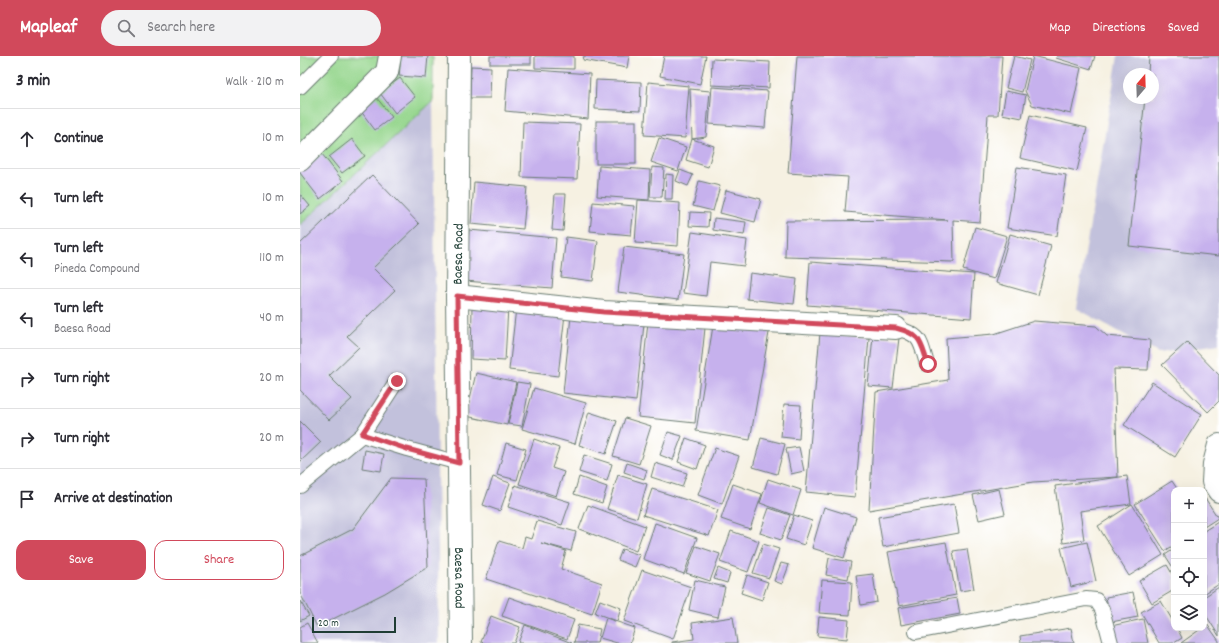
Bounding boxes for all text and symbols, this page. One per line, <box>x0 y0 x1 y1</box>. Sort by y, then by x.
search box <box>101 10 381 46</box>
text: Mapleaf <box>20 15 77 42</box>
icon: search <box>115 17 137 39</box>
text: Search here <box>147 17 215 39</box>
text: Map <box>1049 18 1071 38</box>
text: Directions <box>1093 18 1146 38</box>
text: Saved <box>1168 18 1199 38</box>
north arrow <box>1123 68 1159 104</box>
text: 3 min <box>16 70 50 94</box>
text: Walk · 210 m <box>226 73 284 92</box>
icon: ahead <box>16 128 38 150</box>
text: Continue <box>54 128 103 150</box>
text: 10 m <box>262 129 284 148</box>
icon: left <box>16 188 38 210</box>
text: Turn left <box>54 188 103 210</box>
text: 10 m <box>262 189 284 208</box>
street label: Baesa Road <box>448 223 470 285</box>
text: Turn left <box>54 238 103 260</box>
icon: left <box>16 248 38 270</box>
text: 110 m <box>259 249 284 268</box>
text: Pineda Compound <box>54 260 140 279</box>
text: Turn left <box>54 298 103 320</box>
icon: left <box>16 308 38 330</box>
text: 40 m <box>260 309 284 328</box>
text: Baesa Road <box>54 320 111 339</box>
route start <box>919 355 937 373</box>
icon: right <box>16 368 38 390</box>
text: Turn right <box>54 368 110 390</box>
text: 20 m <box>259 369 284 388</box>
route end <box>388 372 406 390</box>
icon: right <box>16 428 38 450</box>
text: Turn right <box>54 428 110 450</box>
text: 20 m <box>259 429 284 448</box>
map controls <box>1171 487 1207 631</box>
button: + <box>1171 487 1207 523</box>
icon: arrive <box>16 488 38 510</box>
text: Arrive at destination <box>54 488 172 510</box>
button: − <box>1171 523 1207 559</box>
button: Save <box>16 540 146 580</box>
button: Share <box>154 540 284 580</box>
street label: Baesa Road <box>448 547 469 609</box>
button: locate <box>1171 559 1207 595</box>
button: layers <box>1171 595 1207 631</box>
scale bar <box>312 615 396 634</box>
text: 20 m <box>318 616 339 632</box>

